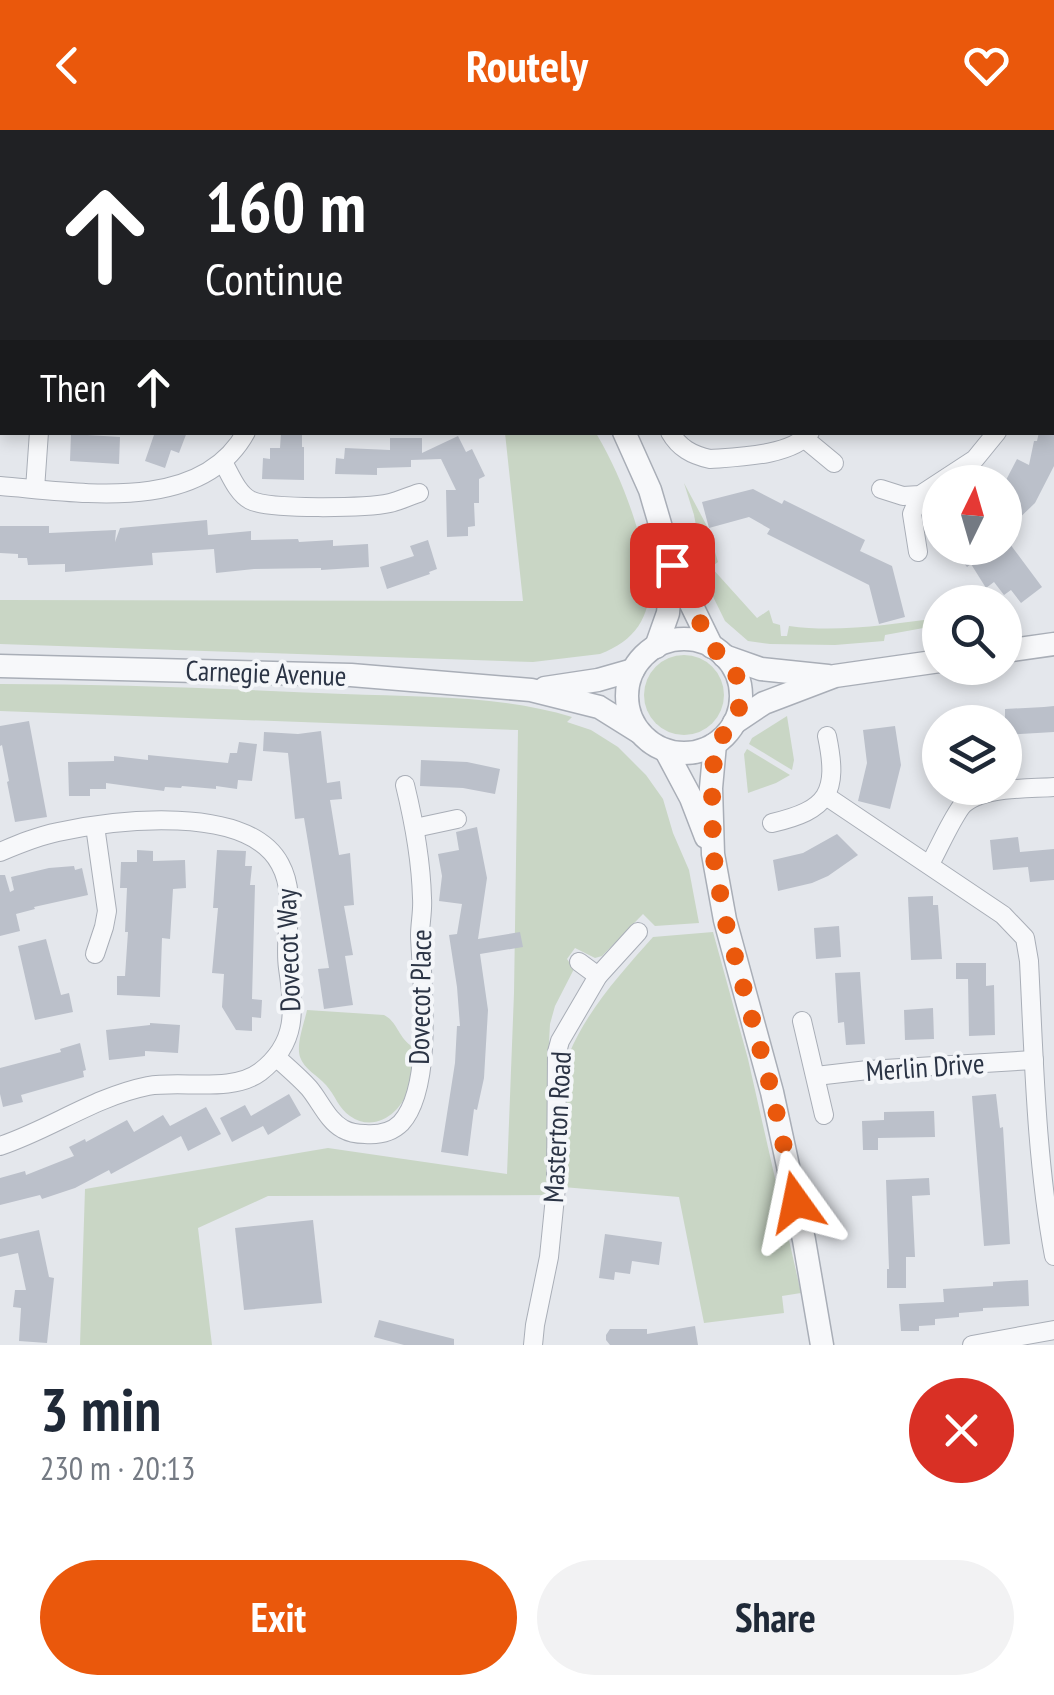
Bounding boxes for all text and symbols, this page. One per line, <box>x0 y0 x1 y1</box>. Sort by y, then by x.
text: Routely <box>466 36 588 94</box>
icon: back <box>40 38 95 93</box>
icon: heart <box>959 38 1014 93</box>
text: 160 m <box>205 161 366 251</box>
icon: ahead <box>40 170 170 300</box>
text: Continue <box>205 249 344 307</box>
icon: ahead <box>126 360 181 415</box>
text: Then <box>40 363 106 412</box>
north arrow <box>922 465 1022 565</box>
map controls <box>922 465 1022 805</box>
pin <box>630 523 715 608</box>
icon: arrive <box>645 538 700 593</box>
button: search <box>922 585 1022 685</box>
street label: Carnegie Avenue <box>185 651 347 694</box>
button: layers <box>922 705 1022 805</box>
street label: Dovecot Way <box>267 887 308 1012</box>
street label: Dovecot Place <box>400 929 439 1065</box>
street label: Merlin Drive <box>864 1044 986 1089</box>
street label: Masterton Road <box>534 1050 579 1204</box>
position arrow <box>744 1150 848 1254</box>
text: 3 min <box>40 1370 161 1448</box>
button: close <box>909 1378 1014 1483</box>
text: 230 m · 20:13 <box>40 1447 195 1489</box>
button: Exit <box>40 1560 517 1675</box>
button: Share <box>537 1560 1014 1675</box>

